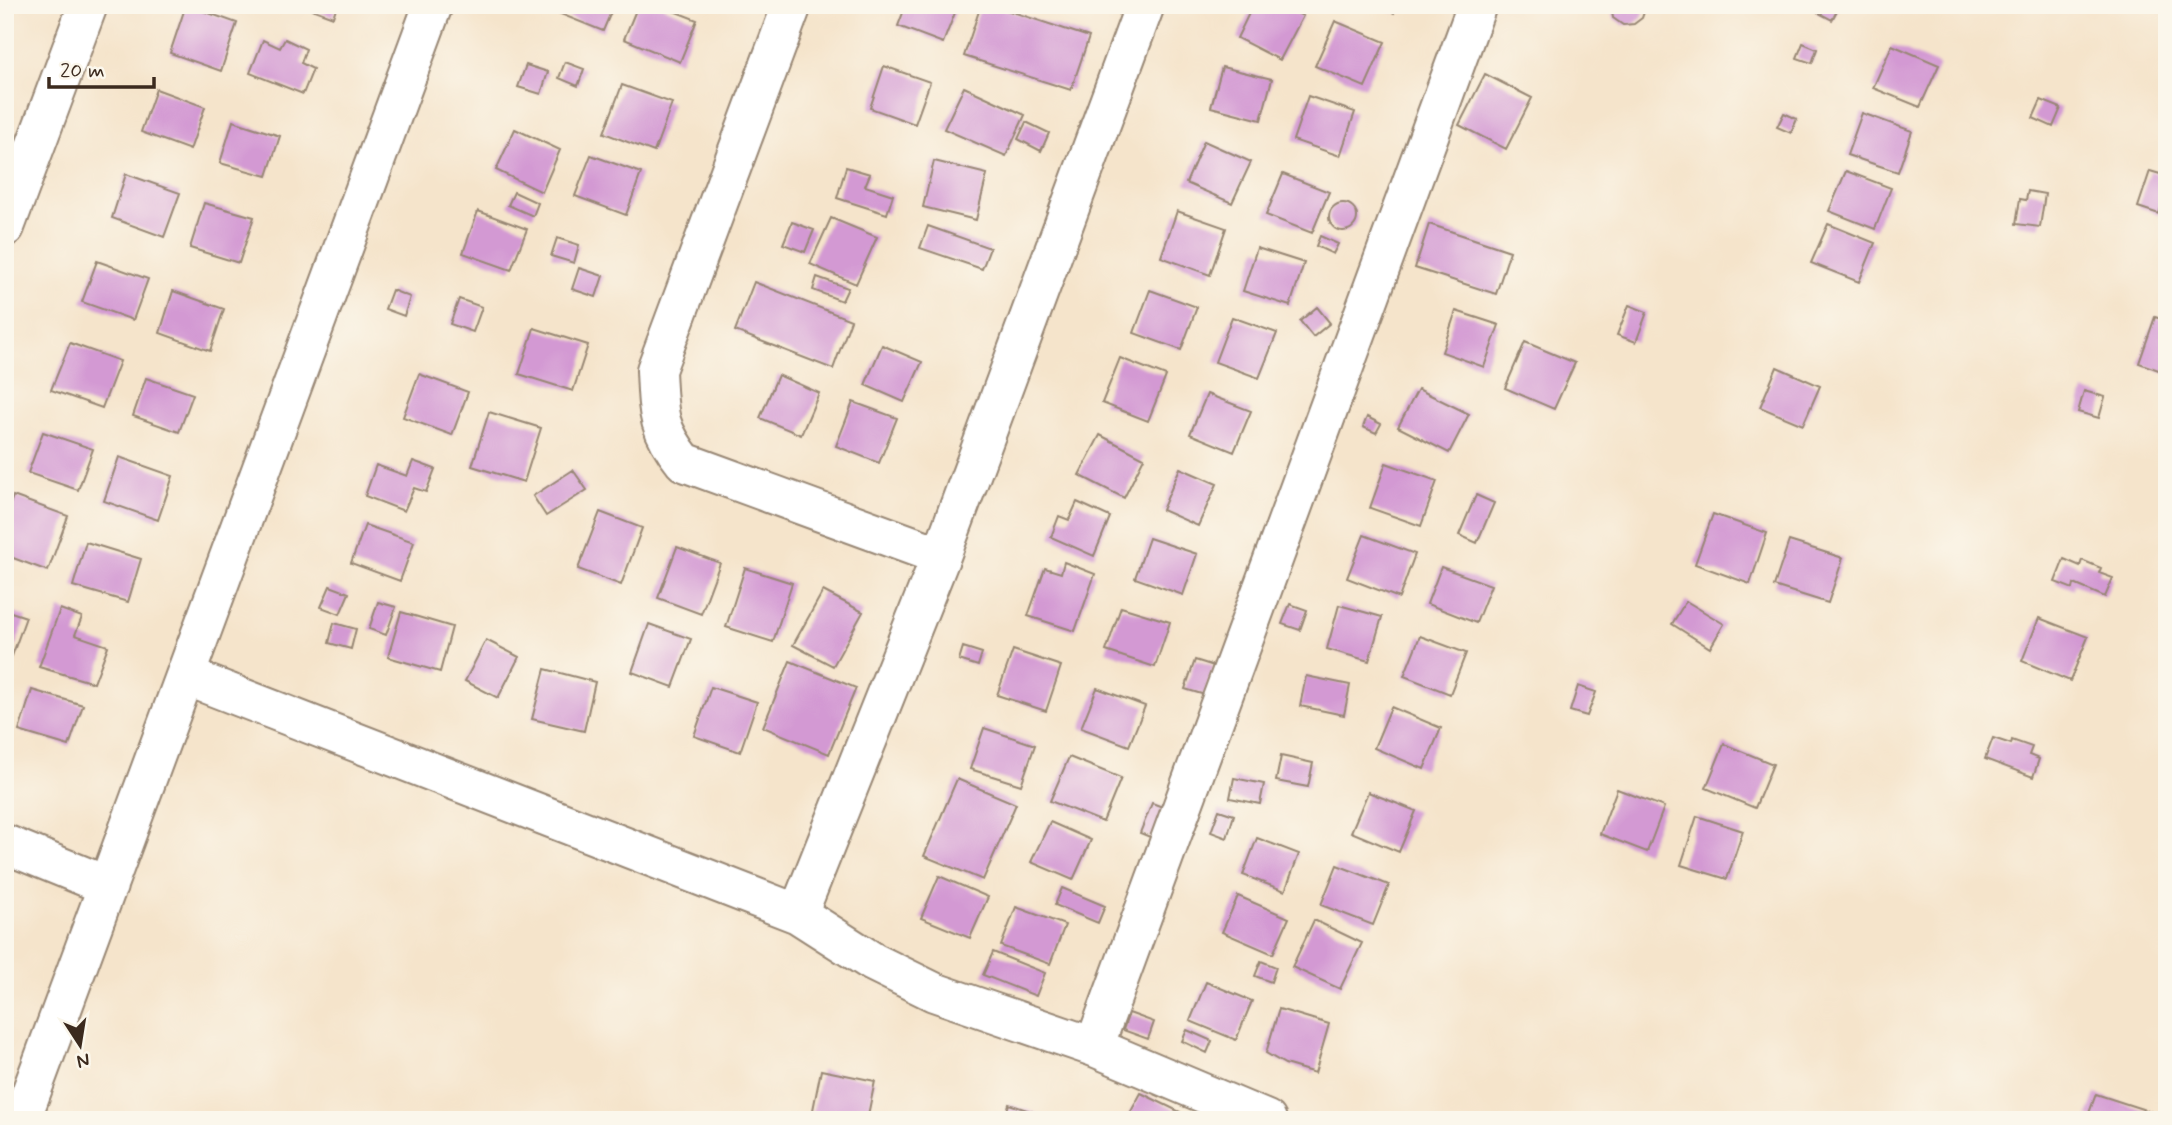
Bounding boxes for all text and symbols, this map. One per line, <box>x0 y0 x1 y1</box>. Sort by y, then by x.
scale bar <box>49 46 154 90</box>
text: 20 m <box>60 57 105 85</box>
north arrow <box>46 1010 116 1080</box>
text: N <box>74 1047 92 1074</box>

